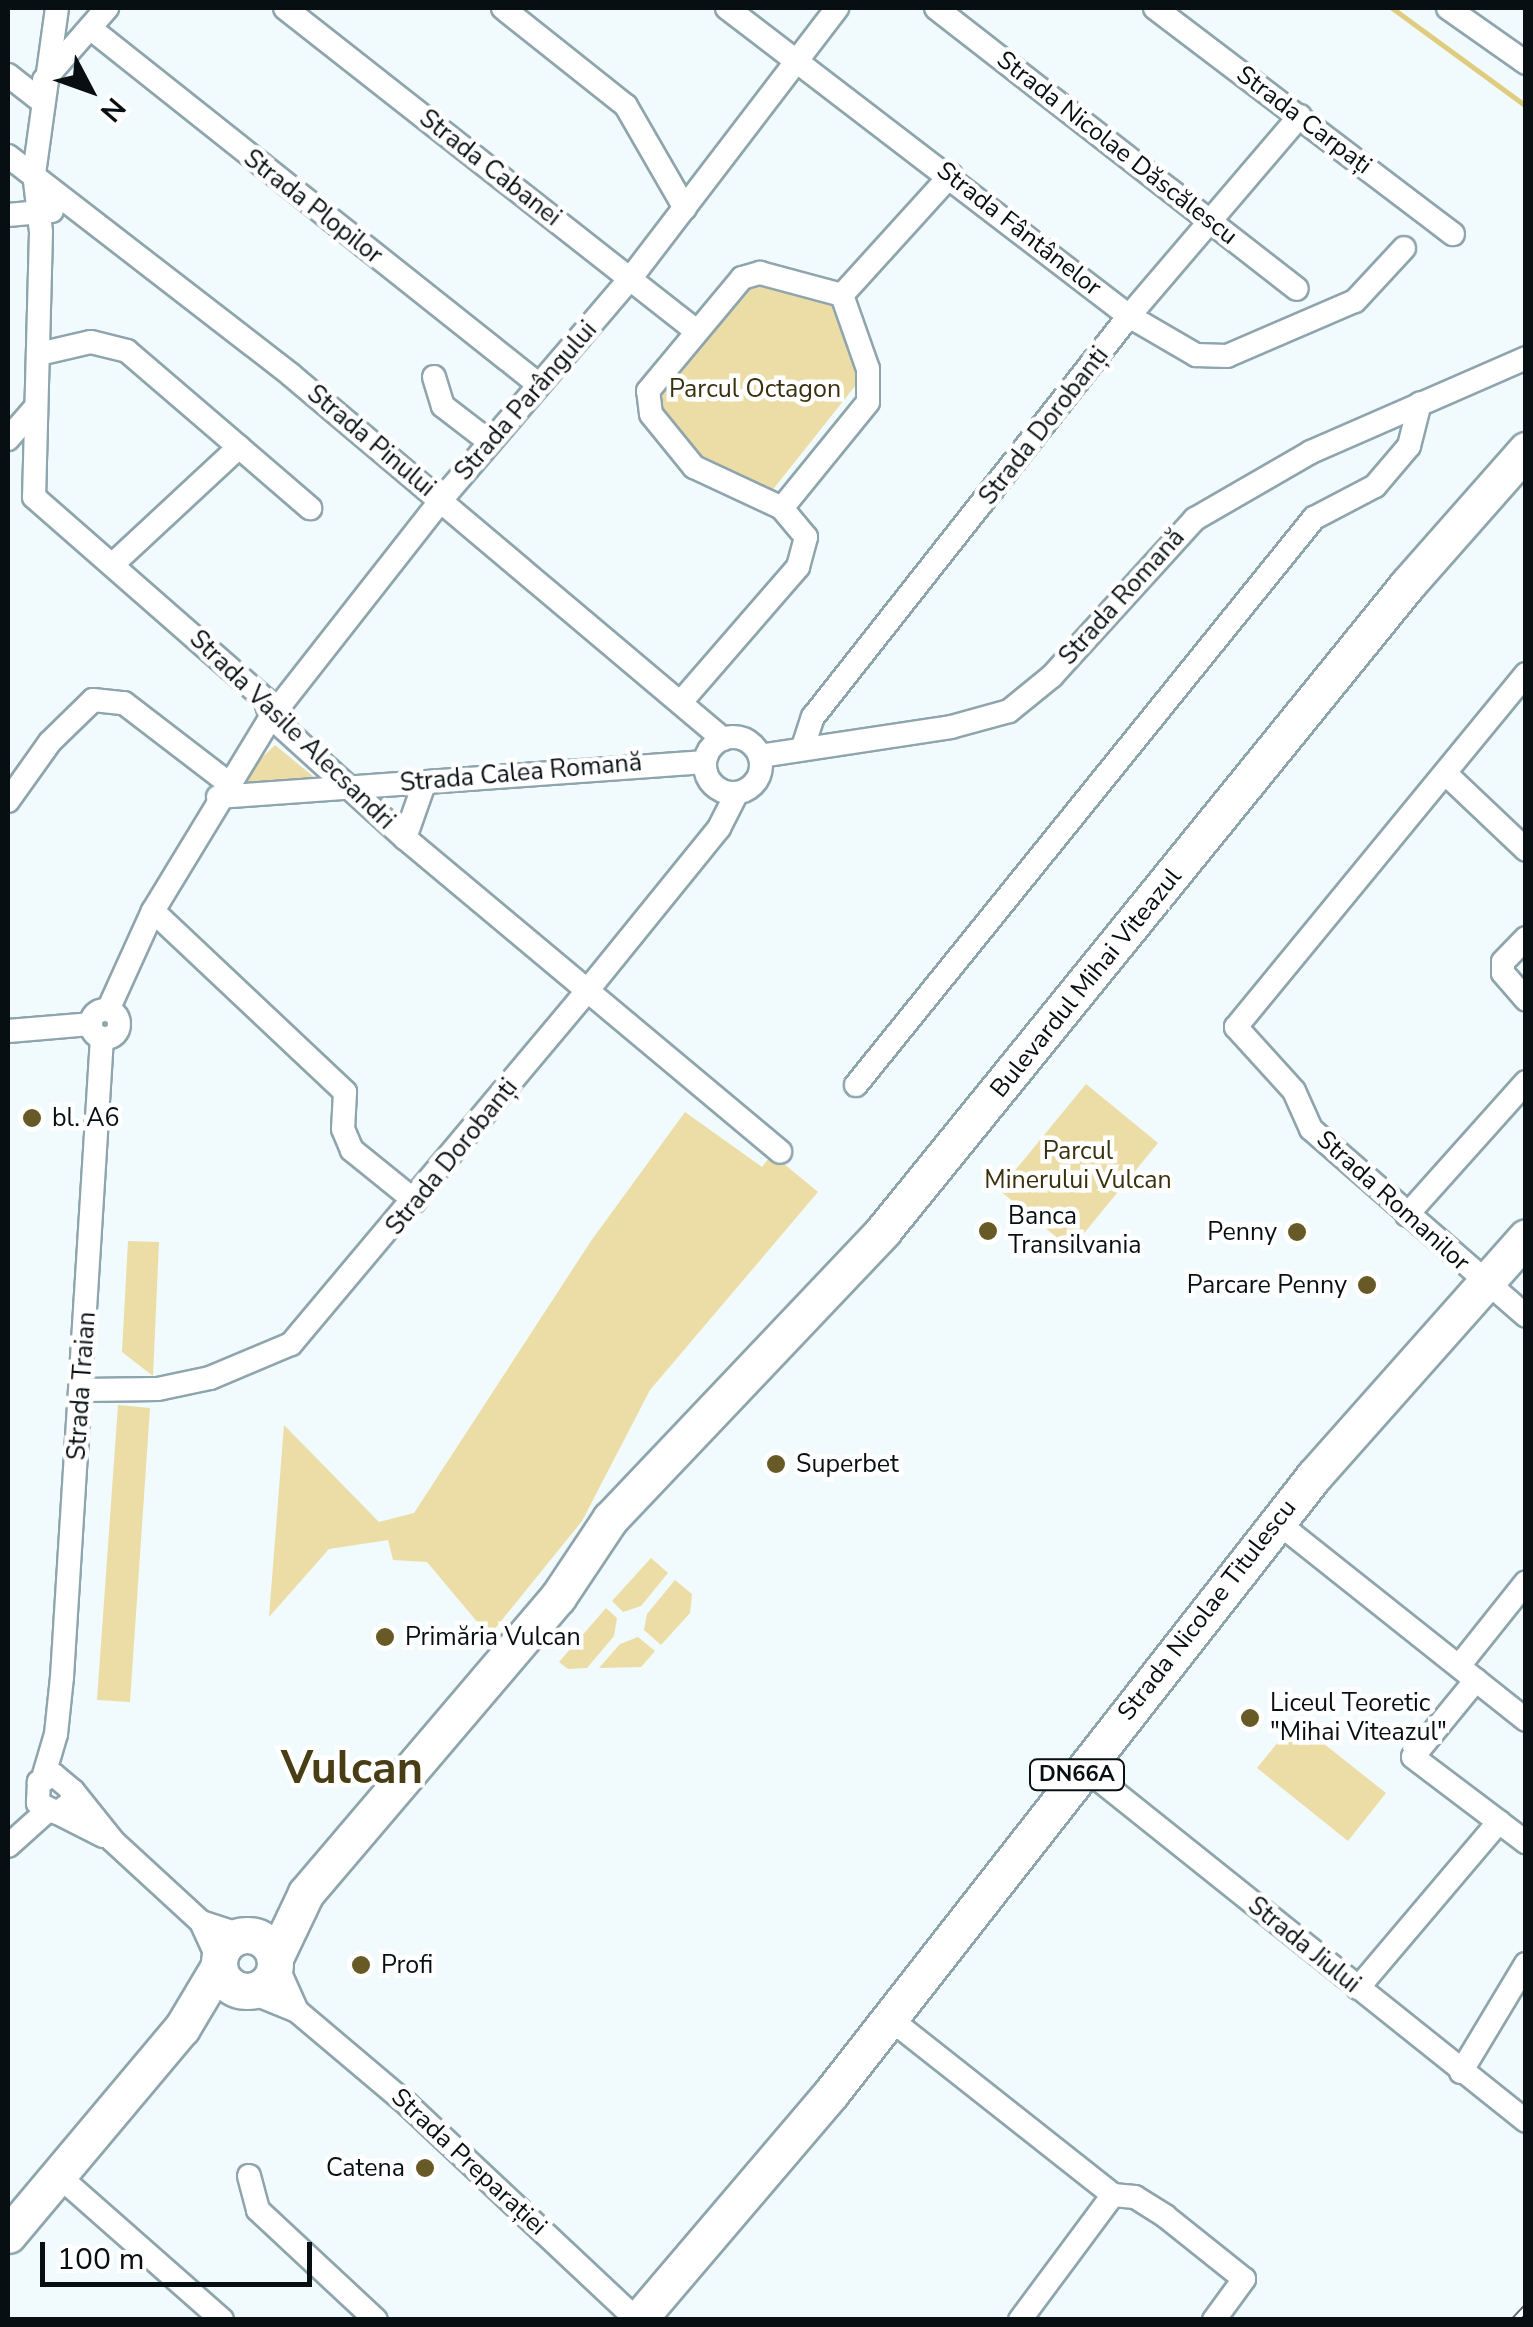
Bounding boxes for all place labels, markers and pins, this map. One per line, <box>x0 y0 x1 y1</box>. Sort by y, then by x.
place label: bl. A6 <box>52 1103 120 1133</box>
marker: bl. A6 <box>21 1107 43 1129</box>
place label: Banca Transilvania <box>1008 1202 1141 1261</box>
place label: Penny <box>1207 1217 1277 1247</box>
marker: Banca Transilvania <box>977 1220 999 1242</box>
marker: Penny <box>1286 1221 1308 1243</box>
place label: Parcare Penny <box>1187 1270 1347 1300</box>
marker: Parcare Penny <box>1356 1274 1378 1296</box>
place label: Superbet <box>796 1449 899 1479</box>
marker: Superbet <box>765 1453 787 1475</box>
place label: Primăria Vulcan <box>405 1622 581 1652</box>
marker: Primăria Vulcan <box>374 1626 396 1648</box>
place label: Liceul Teoretic "Mihai Viteazul" <box>1270 1689 1447 1748</box>
marker: Liceul Teoretic "Mihai Viteazul" <box>1239 1707 1261 1729</box>
place label: Profi <box>381 1950 433 1980</box>
marker: Profi <box>350 1954 372 1976</box>
place label: Catena <box>326 2153 405 2183</box>
marker: Catena <box>414 2157 436 2179</box>

